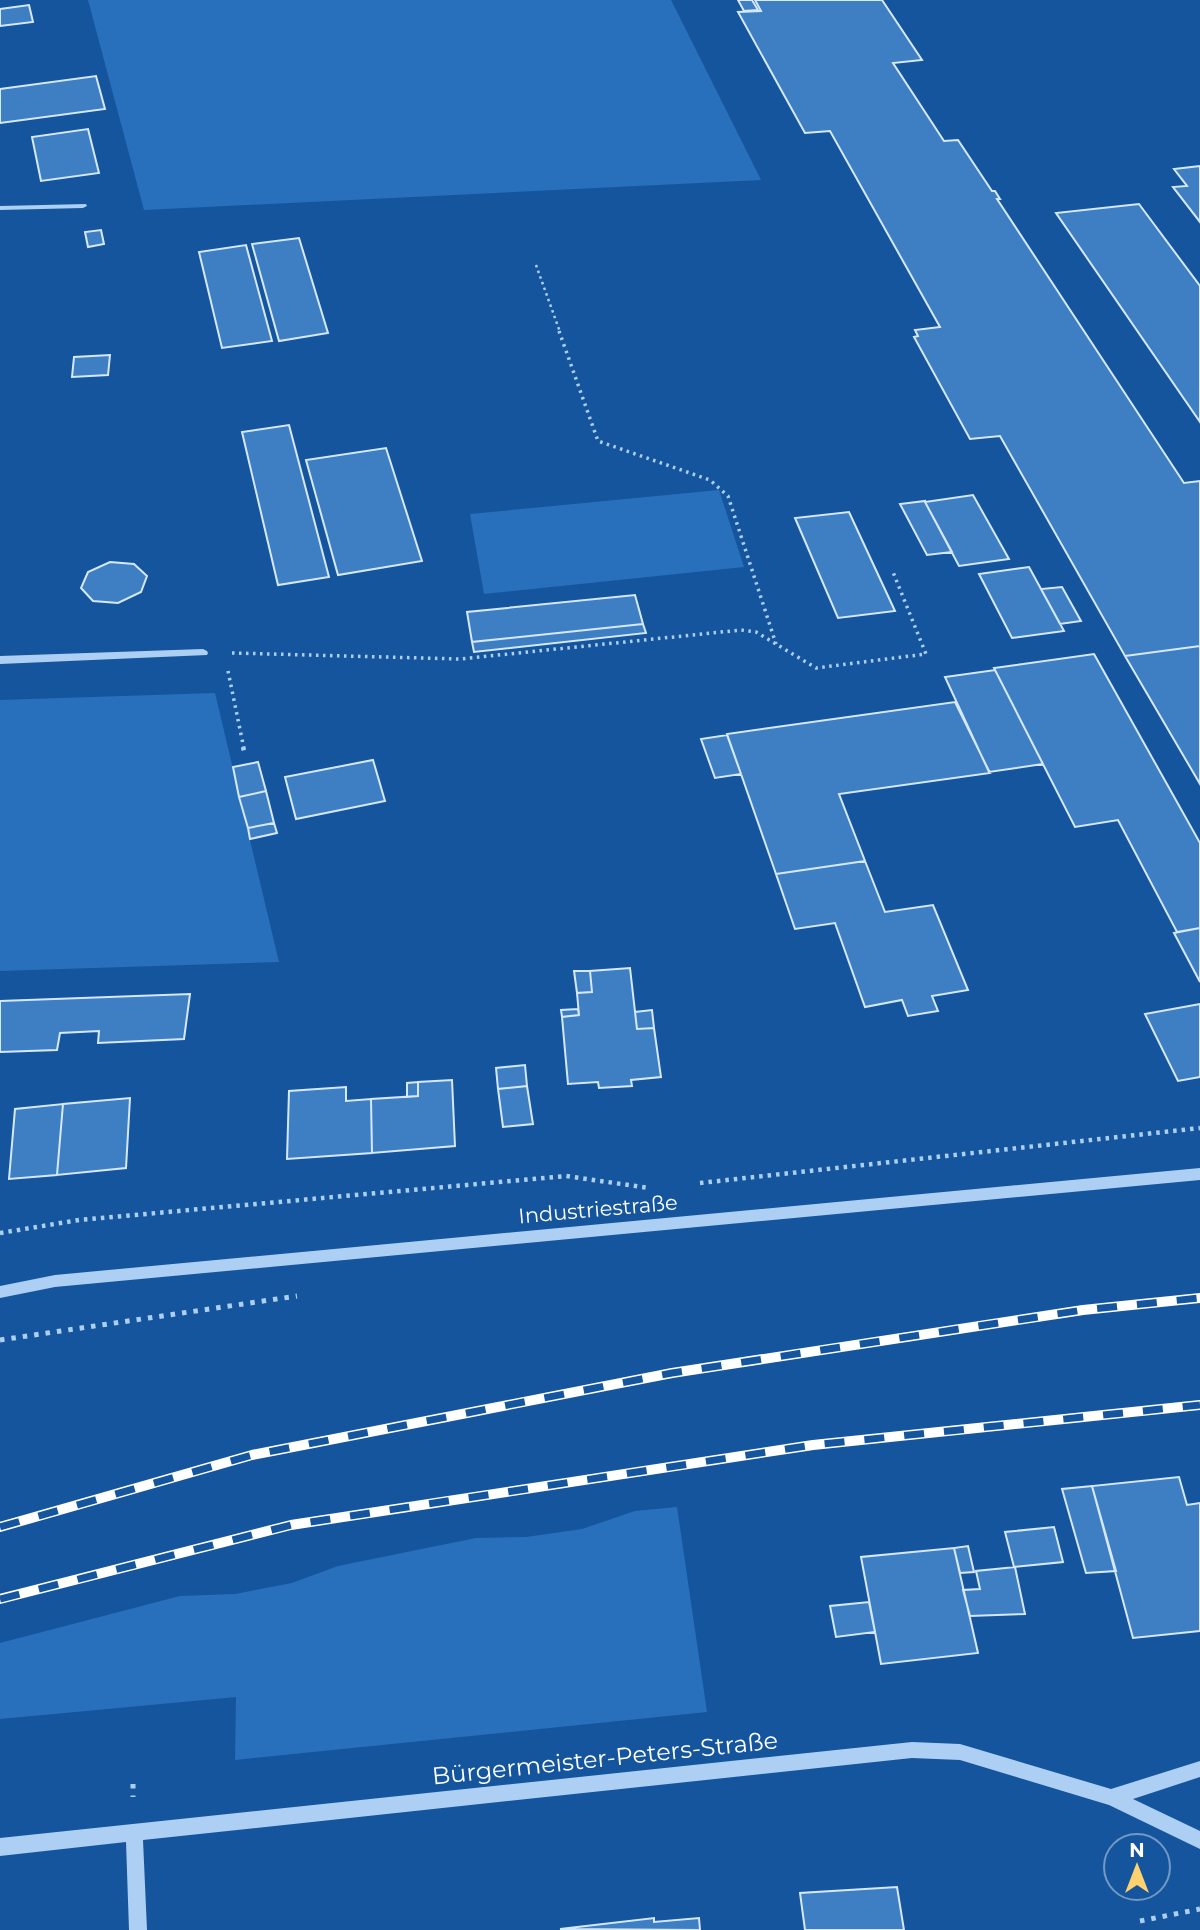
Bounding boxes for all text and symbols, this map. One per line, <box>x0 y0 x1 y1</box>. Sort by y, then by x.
street label: Industriestraße <box>517 1190 679 1228</box>
street label: Bürgermeister-Peters-Straße <box>431 1725 779 1791</box>
north arrow <box>1102 1832 1172 1902</box>
text: N <box>1129 1839 1145 1862</box>

